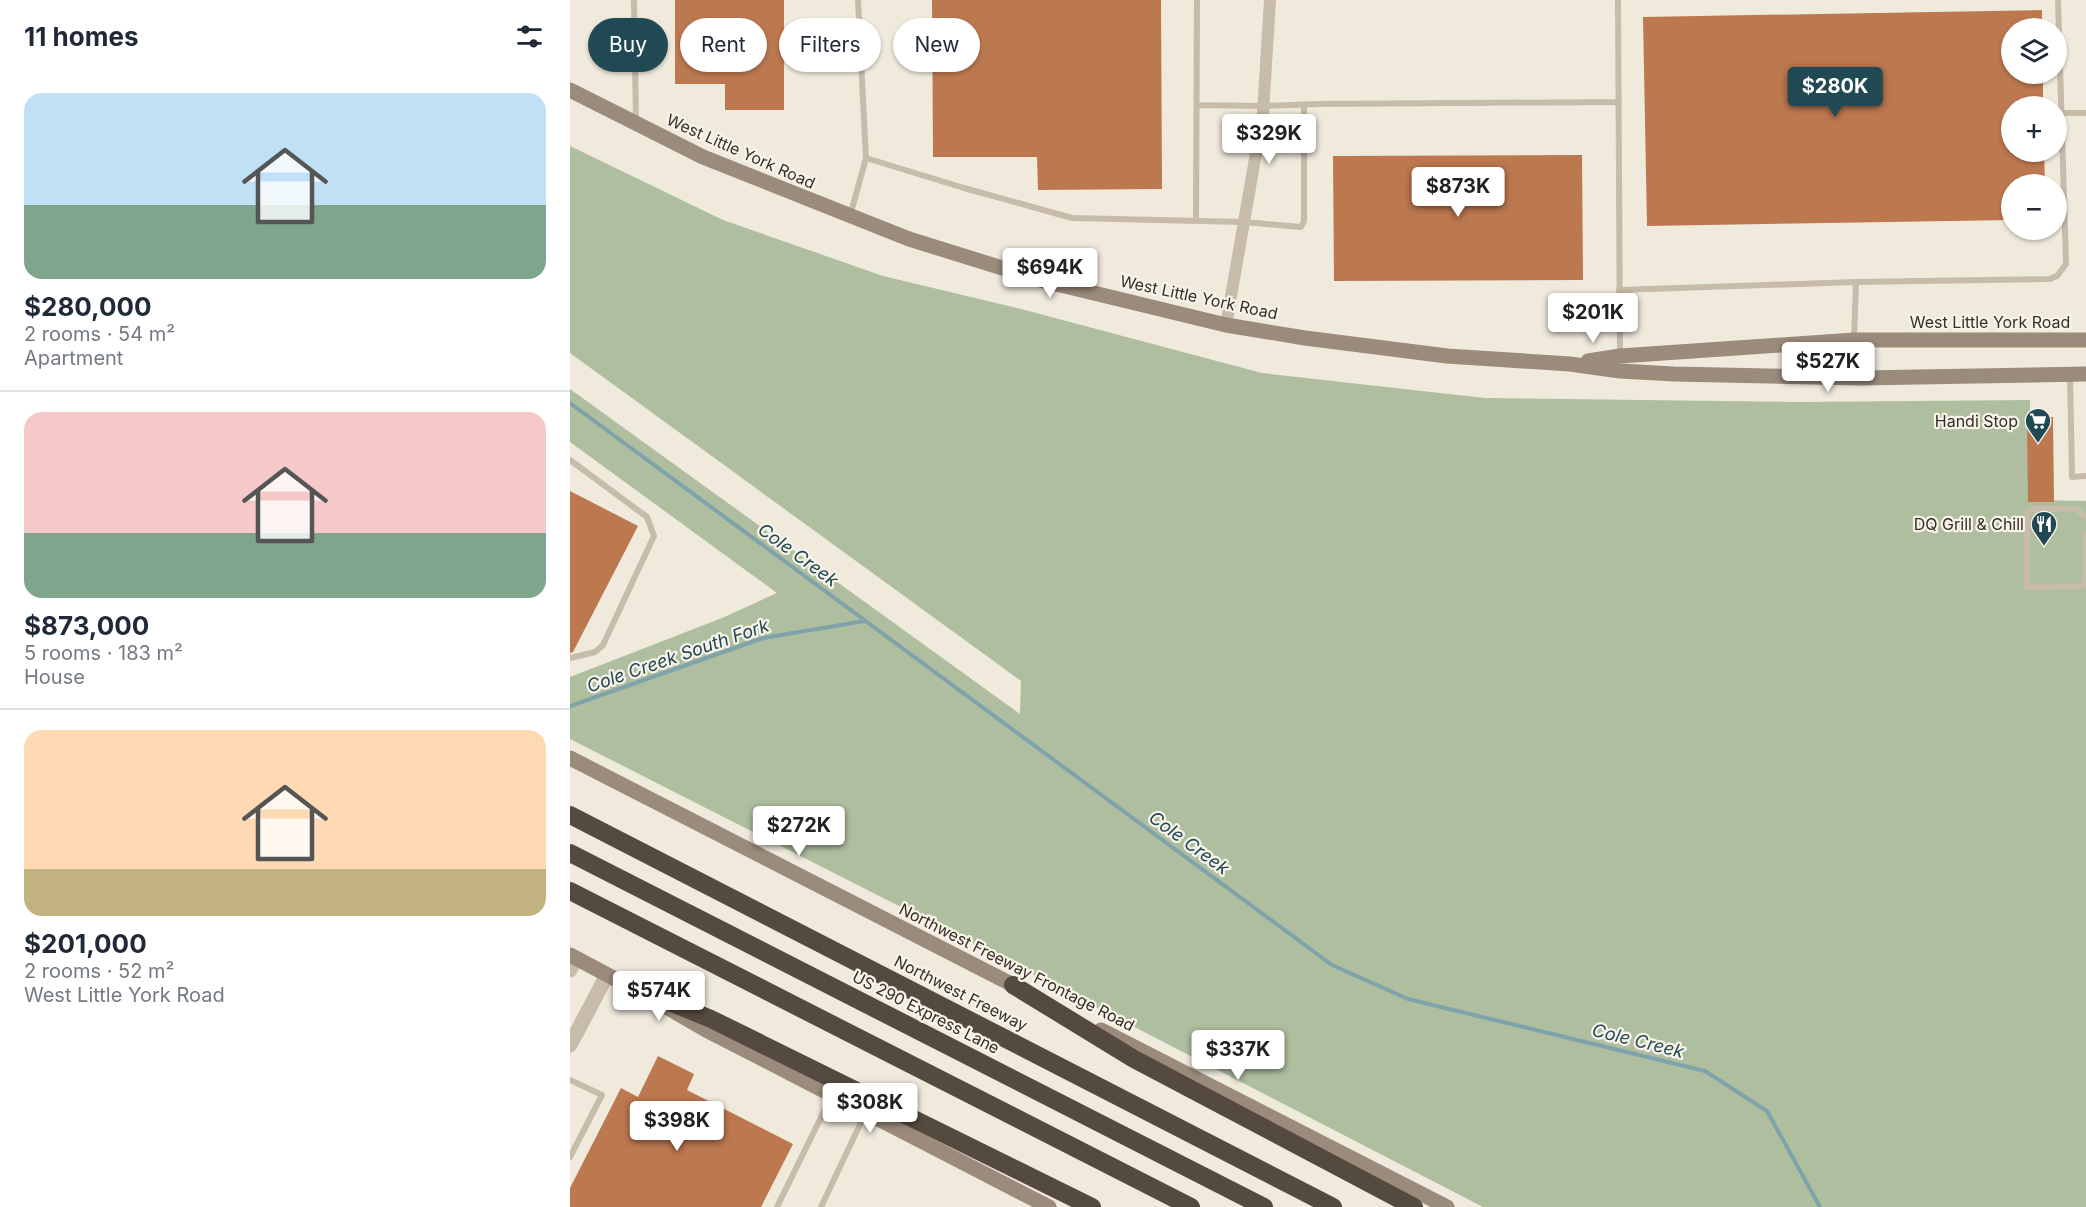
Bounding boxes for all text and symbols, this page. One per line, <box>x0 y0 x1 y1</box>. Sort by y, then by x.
chip: Buy <box>588 18 668 72</box>
chip: Rent <box>680 18 767 72</box>
chip: Filters <box>779 18 881 72</box>
chip: New <box>893 18 980 72</box>
map controls <box>2001 18 2067 240</box>
button: layers <box>2001 18 2067 84</box>
icon: filters <box>513 20 546 53</box>
text: 11 homes <box>24 21 139 52</box>
pin: $280K <box>1793 67 1877 118</box>
text: $280K <box>1802 74 1868 98</box>
button: + <box>2001 96 2067 162</box>
street label: West Little York Road <box>664 109 818 193</box>
pin: $329K <box>1227 114 1311 165</box>
text: $329K <box>1236 121 1302 145</box>
icon: home <box>231 132 339 240</box>
pin: $873K <box>1416 167 1500 218</box>
text: $873K <box>1426 174 1490 198</box>
button: − <box>2001 174 2067 240</box>
pin: $694K <box>1008 248 1092 299</box>
text: $694K <box>1017 255 1083 279</box>
street label: West Little York Road <box>1118 271 1280 323</box>
text: $280,000 <box>24 291 152 322</box>
pin: $201K <box>1551 293 1635 344</box>
text: $201K <box>1562 300 1624 324</box>
street label: West Little York Road <box>1910 312 2070 332</box>
text: 2 rooms · 54 m² <box>24 322 175 346</box>
pin: $527K <box>1786 342 1870 393</box>
text: Apartment <box>24 346 123 370</box>
text: $527K <box>1796 349 1860 373</box>
supermarket icon: Handi Stop <box>2023 406 2053 444</box>
place label: Handi Stop <box>1935 411 2018 431</box>
icon: home <box>231 451 339 559</box>
restaurant icon: DQ Grill & Chill <box>2029 509 2059 547</box>
place label: DQ Grill & Chill <box>1914 514 2024 534</box>
water label: Cole Creek <box>754 518 843 591</box>
text: $873,000 <box>24 610 149 641</box>
water label: Cole Creek South Fork <box>584 614 773 697</box>
text: 5 rooms · 183 m² <box>24 641 183 665</box>
text: House <box>24 665 85 689</box>
icon: home <box>231 769 339 877</box>
pin: $272K <box>757 806 841 857</box>
water label: Cole Creek <box>1145 806 1234 879</box>
text: $272K <box>767 813 831 837</box>
street label: Northwest Freeway Frontage Road <box>896 899 1138 1035</box>
text: $201,000 <box>24 928 147 959</box>
street label: Northwest Freeway <box>891 951 1031 1035</box>
text: 2 rooms · 52 m² <box>24 959 174 983</box>
street label: US 290 Express Lane <box>849 966 1003 1058</box>
pin: $574K <box>617 971 701 1022</box>
text: $574K <box>627 978 691 1002</box>
text: West Little York Road <box>24 983 225 1007</box>
water label: Cole Creek <box>1590 1019 1687 1062</box>
pin: $337K <box>1196 1030 1280 1081</box>
text: $337K <box>1206 1037 1270 1061</box>
pin: $308K <box>828 1083 912 1134</box>
text: $308K <box>837 1090 903 1114</box>
pin: $398K <box>635 1101 719 1152</box>
text: $398K <box>644 1108 710 1132</box>

